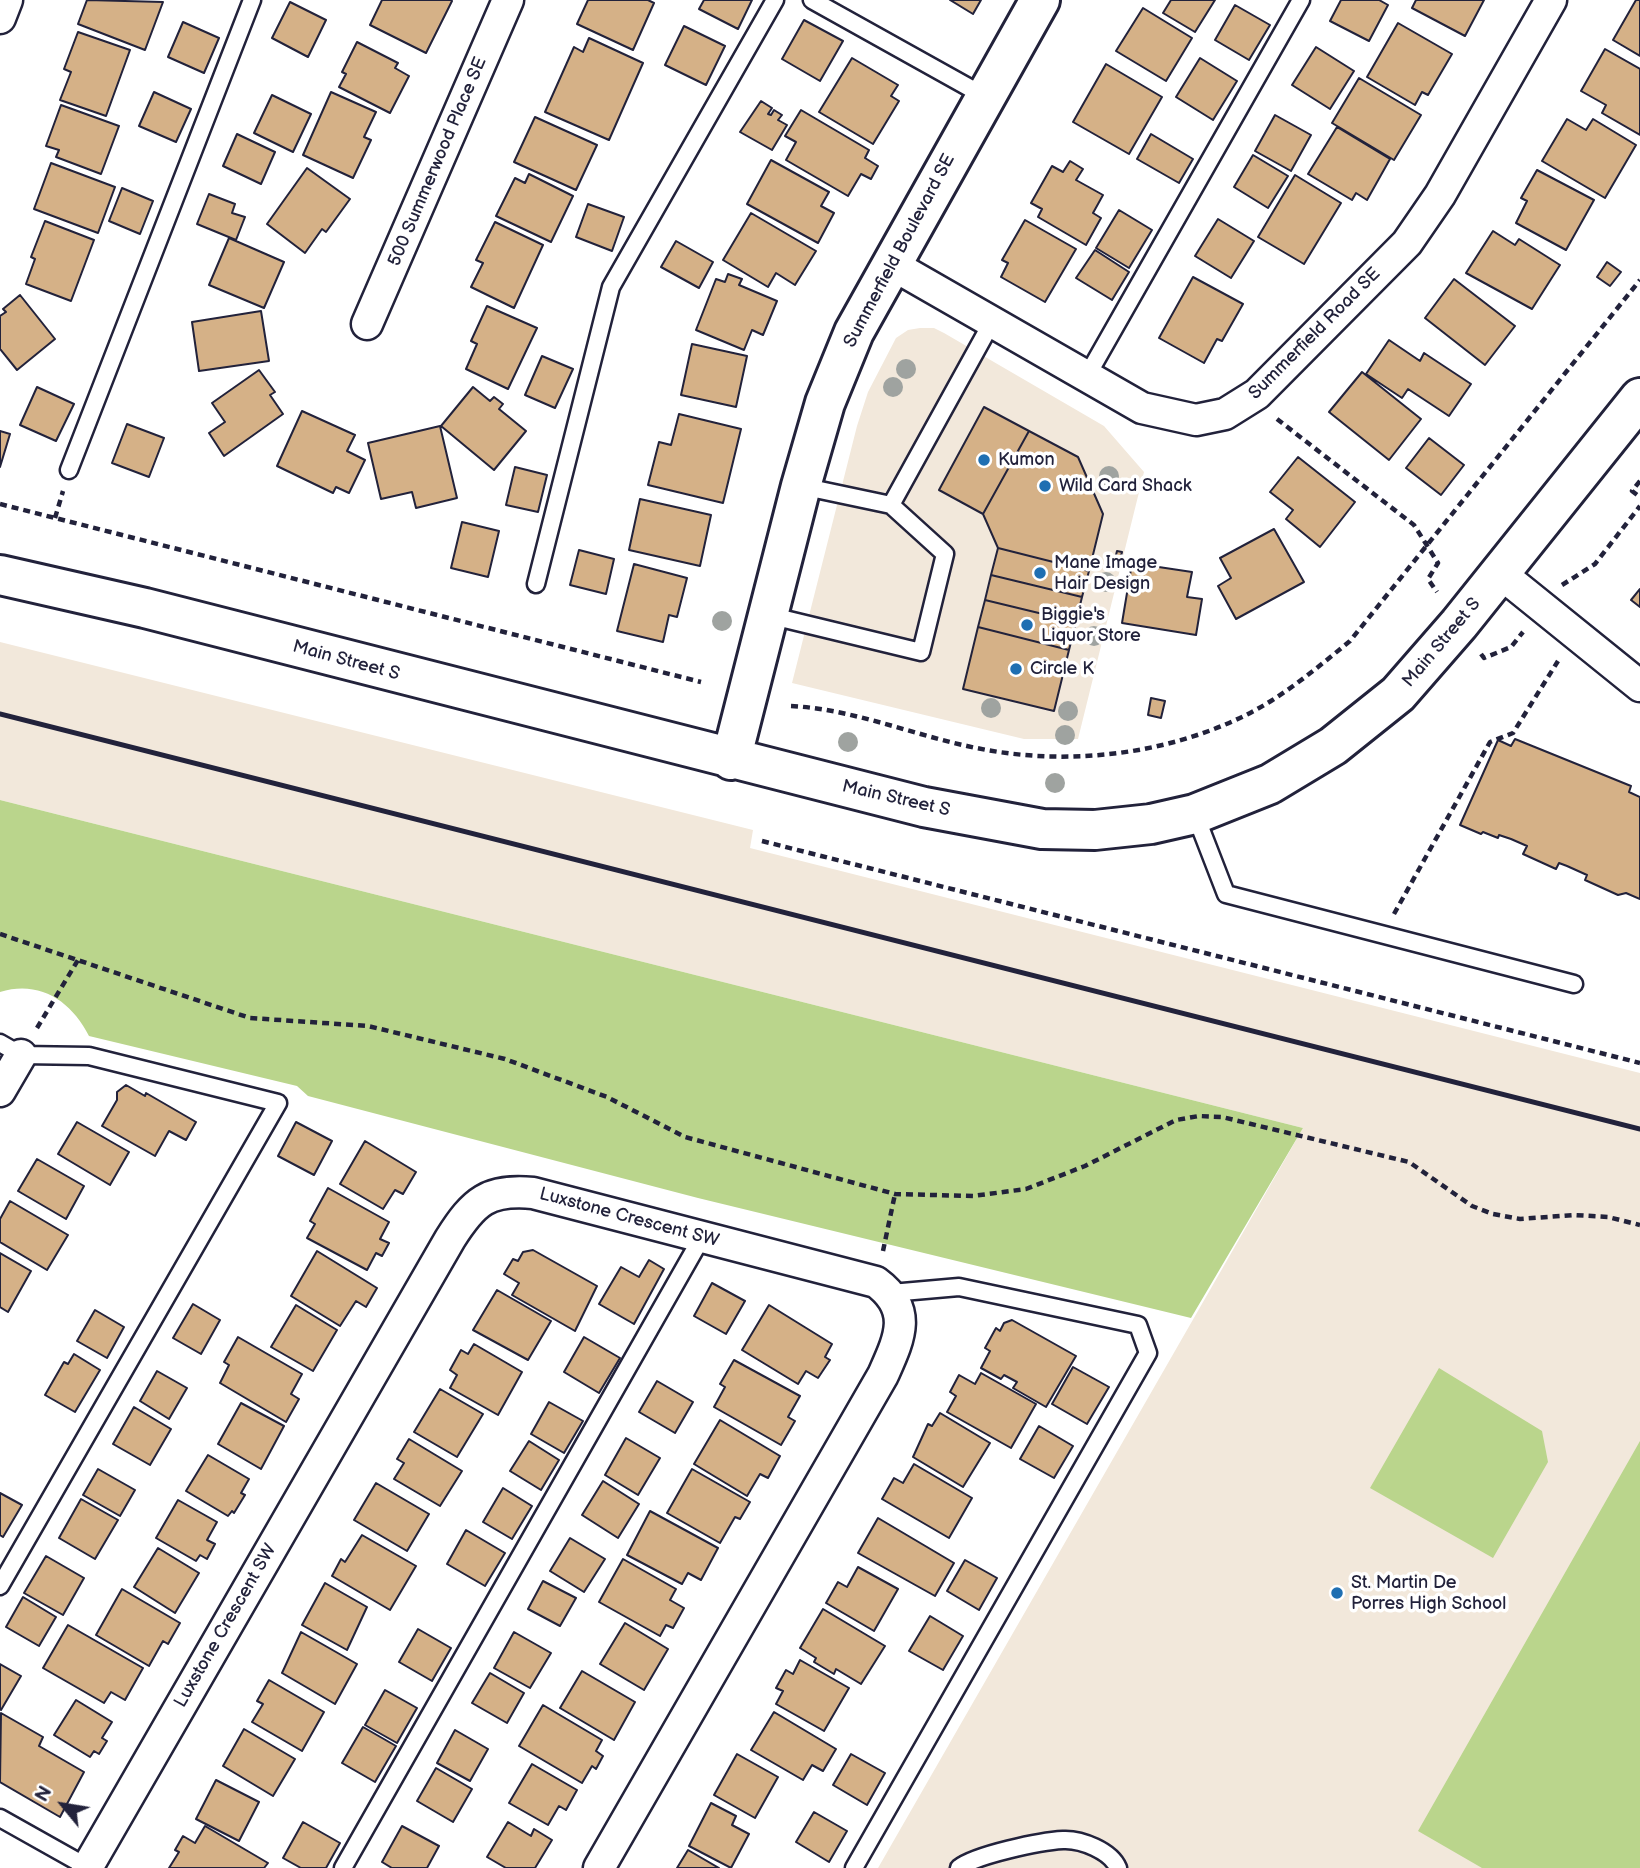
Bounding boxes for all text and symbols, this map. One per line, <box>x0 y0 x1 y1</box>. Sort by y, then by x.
street label: 500 Summerwood Place SE <box>384 54 492 270</box>
street label: Summerfield Boulevard SE <box>840 151 960 351</box>
street label: Summerfield Road SE <box>1245 264 1385 404</box>
place label: Kumon <box>998 449 1055 471</box>
marker: Kumon <box>976 452 992 468</box>
place label: Wild Card Shack <box>1059 475 1192 497</box>
marker: Wild Card Shack <box>1037 478 1053 494</box>
place label: Mane Image Hair Design <box>1054 552 1157 594</box>
marker: Mane Image Hair Design <box>1032 565 1048 581</box>
street label: Main Street S <box>1398 594 1486 692</box>
place label: Biggie's Liquor Store <box>1041 604 1141 646</box>
marker: Biggie's Liquor Store <box>1019 617 1035 633</box>
street label: Main Street S <box>290 636 402 686</box>
place label: Circle K <box>1030 658 1094 680</box>
marker: Circle K <box>1008 661 1024 677</box>
street label: Main Street S <box>840 776 952 822</box>
street label: Luxstone Crescent SW <box>537 1184 721 1252</box>
street label: Luxstone Crescent SW <box>170 1540 282 1712</box>
place label: St. Martin De Porres High School <box>1351 1572 1506 1614</box>
marker: St. Martin De Porres High School <box>1329 1585 1345 1601</box>
north arrow <box>28 1770 98 1840</box>
text: N <box>31 1782 58 1806</box>

